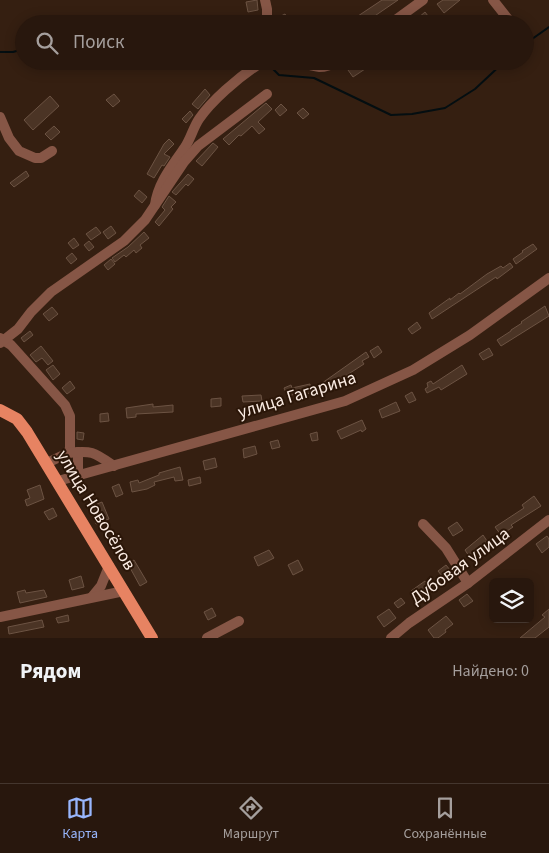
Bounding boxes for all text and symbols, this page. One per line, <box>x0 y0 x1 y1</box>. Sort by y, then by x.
search box <box>15 15 534 70</box>
icon: search <box>33 29 61 57</box>
text: Поиск <box>73 29 124 56</box>
street label: улица Гагарина <box>235 365 359 425</box>
street label: улица Новосёлов <box>50 445 142 575</box>
street label: Дубовая улица <box>405 521 515 611</box>
map controls <box>489 578 534 623</box>
button: layers <box>489 578 534 623</box>
text: Рядом <box>20 656 81 686</box>
text: Найдено: 0 <box>452 660 529 682</box>
tab: Карта <box>62 794 98 844</box>
tab: Маршрут <box>223 794 279 844</box>
tab: Сохранённые <box>404 794 487 844</box>

